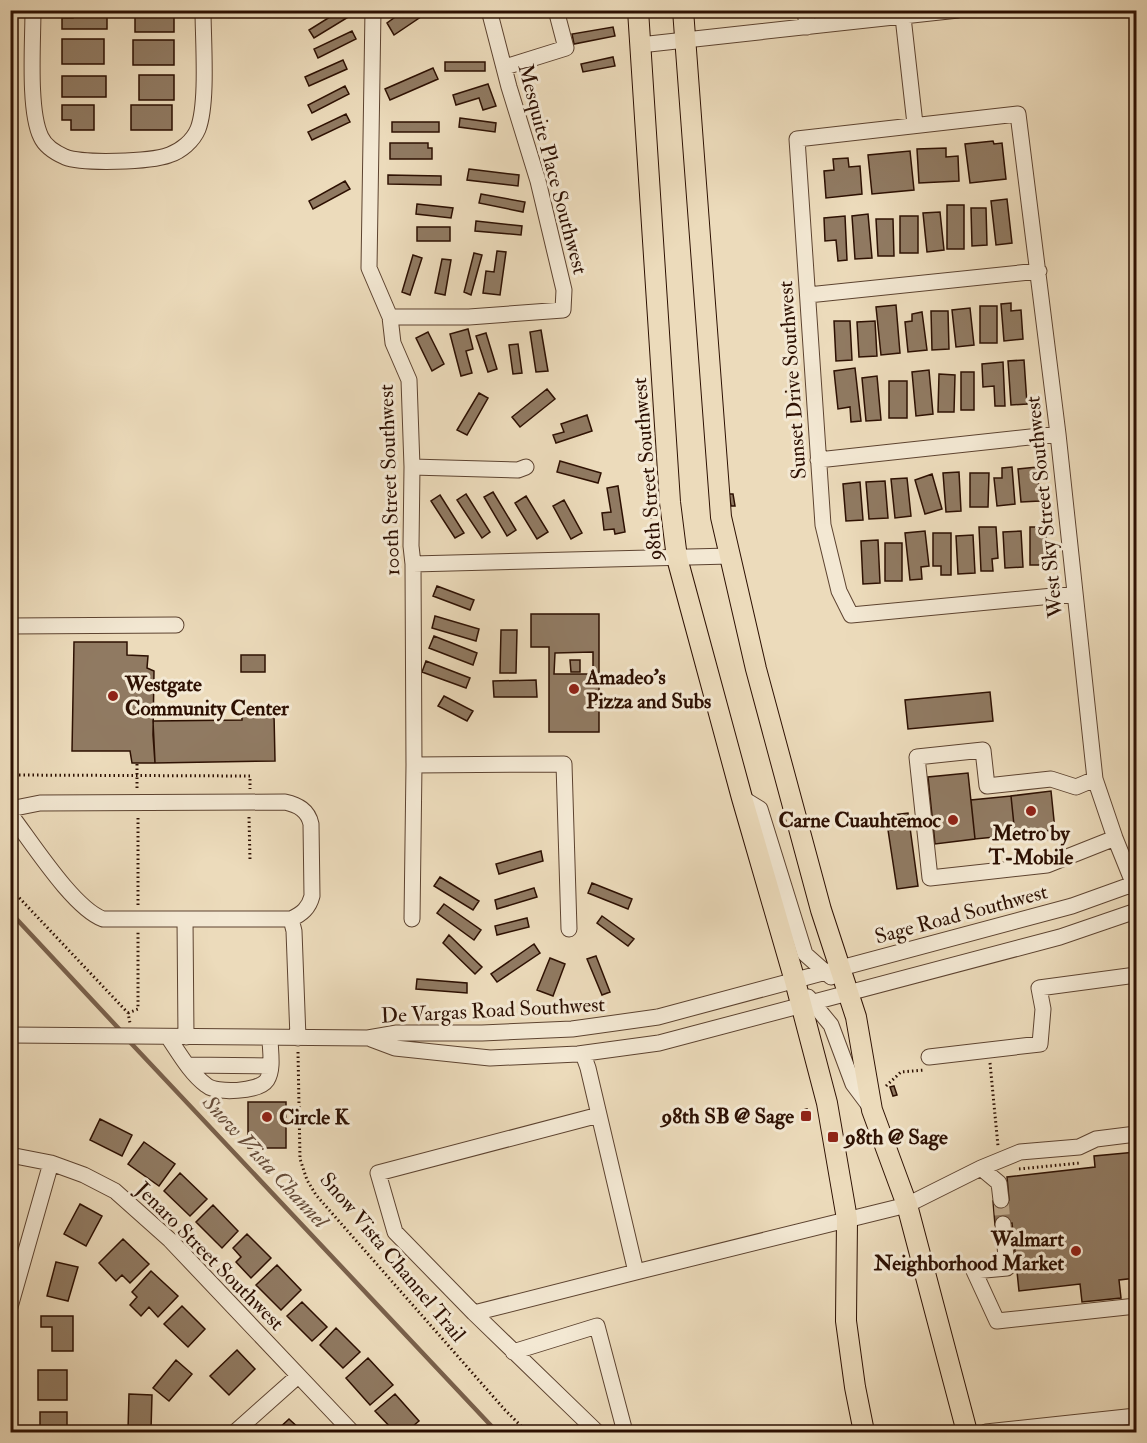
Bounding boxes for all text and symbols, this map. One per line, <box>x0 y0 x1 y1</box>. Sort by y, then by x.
street label: Mesquite Place Southwest <box>511 61 594 278</box>
street label: Sunset Drive Southwest <box>772 280 813 480</box>
street label: 98th Street Southwest <box>626 376 669 564</box>
street label: 100th Street Southwest <box>373 383 406 576</box>
street label: West Sky Street Southwest <box>1019 395 1070 620</box>
place label: Amadeo's Pizza and Subs <box>585 664 711 715</box>
place label: Westgate Community Center <box>124 671 290 722</box>
marker: Amadeo's Pizza and Subs <box>567 682 581 696</box>
marker: Westgate Community Center <box>106 689 120 703</box>
marker: Metro by T-Mobile <box>1024 804 1038 818</box>
place label: Carne Cuauhtemoc <box>778 807 942 834</box>
marker: Carne Cuauhtemoc <box>946 813 960 827</box>
place label: Metro by T-Mobile <box>988 820 1073 871</box>
street label: Sage Road Southwest <box>872 878 1051 951</box>
street label: De Vargas Road Southwest <box>380 991 606 1030</box>
water label: Snow Vista Channel <box>196 1089 335 1235</box>
place label: 98th SB @ Sage <box>659 1103 794 1130</box>
place label: Circle K <box>279 1104 351 1131</box>
marker: 98th SB @ Sage <box>799 1109 813 1123</box>
marker: Circle K <box>260 1110 274 1124</box>
place label: 98th @ Sage <box>843 1124 948 1151</box>
marker: 98th @ Sage <box>826 1130 840 1144</box>
street label: Snow Vista Channel Trail <box>314 1167 472 1348</box>
street label: Jenaro Street Southwest <box>129 1176 290 1337</box>
place label: Walmart Neighborhood Market <box>873 1226 1064 1277</box>
marker: Walmart Neighborhood Market <box>1069 1244 1083 1258</box>

